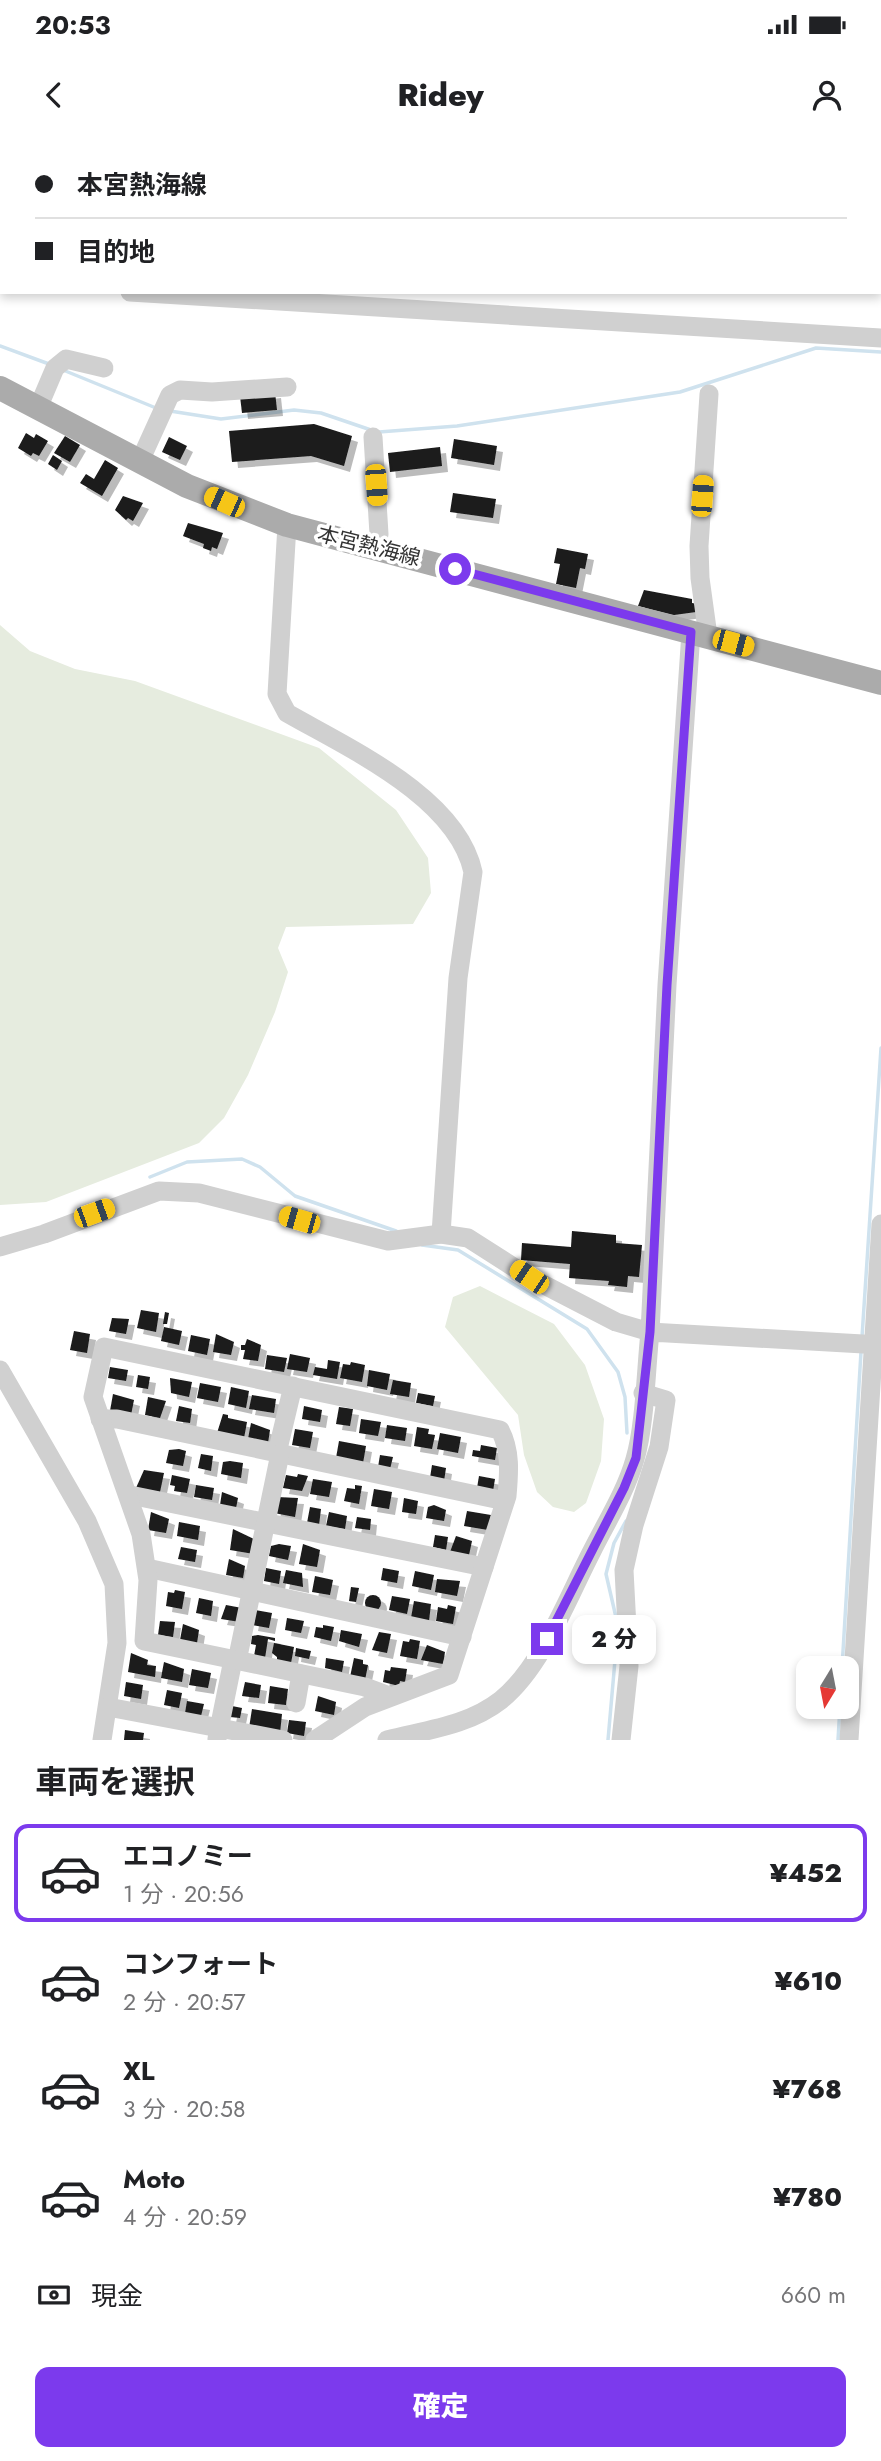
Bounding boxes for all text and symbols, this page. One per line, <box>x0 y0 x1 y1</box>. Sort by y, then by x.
text: 20:53 <box>35 6 111 44</box>
text: Ridey <box>397 72 484 118</box>
icon: back <box>35 76 73 114</box>
icon: person <box>808 76 846 114</box>
text: 本宮熱海線 <box>77 166 207 204</box>
text: 目的地 <box>77 233 155 271</box>
car <box>365 463 388 507</box>
car <box>691 474 714 518</box>
car <box>201 484 248 520</box>
street label: 本宮熱海線 <box>314 519 424 573</box>
route start <box>439 553 471 585</box>
car <box>710 627 757 659</box>
car <box>71 1196 118 1230</box>
car <box>276 1204 323 1236</box>
car <box>506 1257 553 1297</box>
callout: 2 分 <box>572 1614 656 1664</box>
text: 2 分 <box>591 1622 637 1656</box>
route end <box>531 1623 563 1655</box>
north arrow <box>796 1656 859 1718</box>
map controls <box>796 1656 859 1719</box>
text: 車両を選択 <box>35 1759 195 1805</box>
text: エコノミー <box>123 1837 253 1875</box>
icon: car <box>39 1842 102 1905</box>
text: ¥452 <box>770 1854 842 1892</box>
text: 1 分 · 20:56 <box>123 1877 244 1911</box>
text: コンフォート <box>123 1945 278 1983</box>
icon: car <box>39 1950 102 2013</box>
text: ¥610 <box>774 1962 842 2000</box>
text: 2 分 · 20:57 <box>123 1985 246 2019</box>
text: XL <box>123 2052 155 2090</box>
icon: car <box>39 2058 102 2121</box>
text: ¥768 <box>773 2070 842 2108</box>
text: 3 分 · 20:58 <box>123 2092 245 2126</box>
text: Moto <box>123 2160 185 2198</box>
icon: car <box>39 2166 102 2229</box>
text: ¥780 <box>773 2178 842 2216</box>
text: 4 分 · 20:59 <box>123 2200 247 2234</box>
icon: cash <box>35 2276 73 2314</box>
text: 現金 <box>91 2277 143 2315</box>
text: 660 m <box>781 2278 846 2312</box>
button: 確定 <box>35 2367 846 2447</box>

